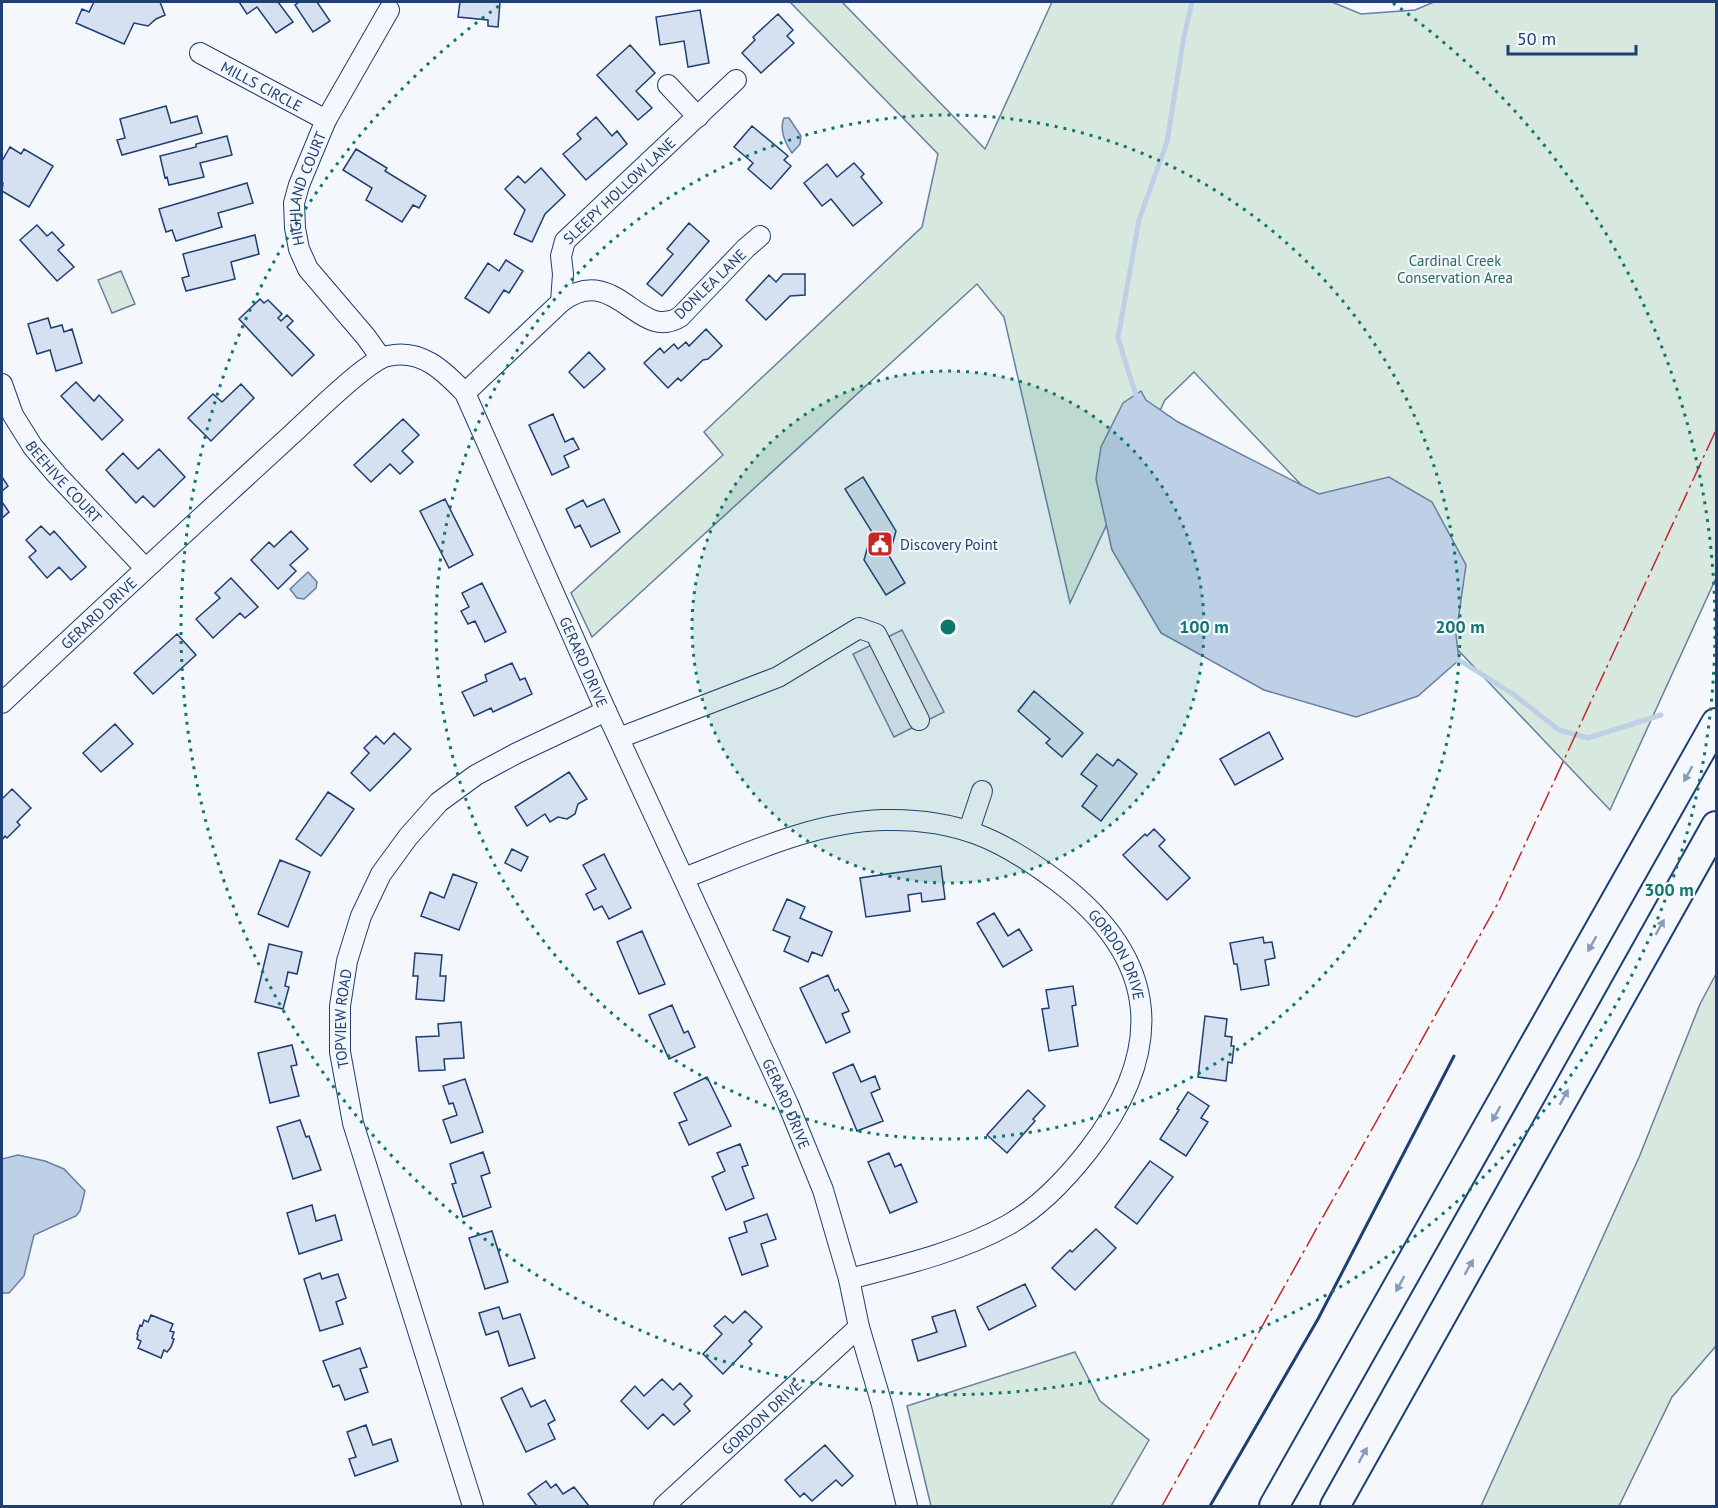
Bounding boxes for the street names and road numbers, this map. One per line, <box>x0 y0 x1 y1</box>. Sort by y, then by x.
street label: MILLS CIRCLE <box>218 56 306 115</box>
street label: HIGHLAND COURT <box>284 128 330 247</box>
street label: SLEEPY HOLLOW LANE <box>559 133 679 248</box>
street label: DONLEA LANE <box>670 245 750 323</box>
street label: BEEHIVE COURT <box>22 437 107 527</box>
street label: GERARD DRIVE <box>56 573 140 653</box>
street label: GERARD DRIVE <box>556 614 613 710</box>
street label: GORDON DRIVE <box>1085 905 1149 1001</box>
street label: TOPVIEW ROAD <box>330 968 355 1070</box>
street label: GERARD DRIVE <box>759 1055 815 1152</box>
street label: GORDON DRIVE <box>717 1375 805 1458</box>

